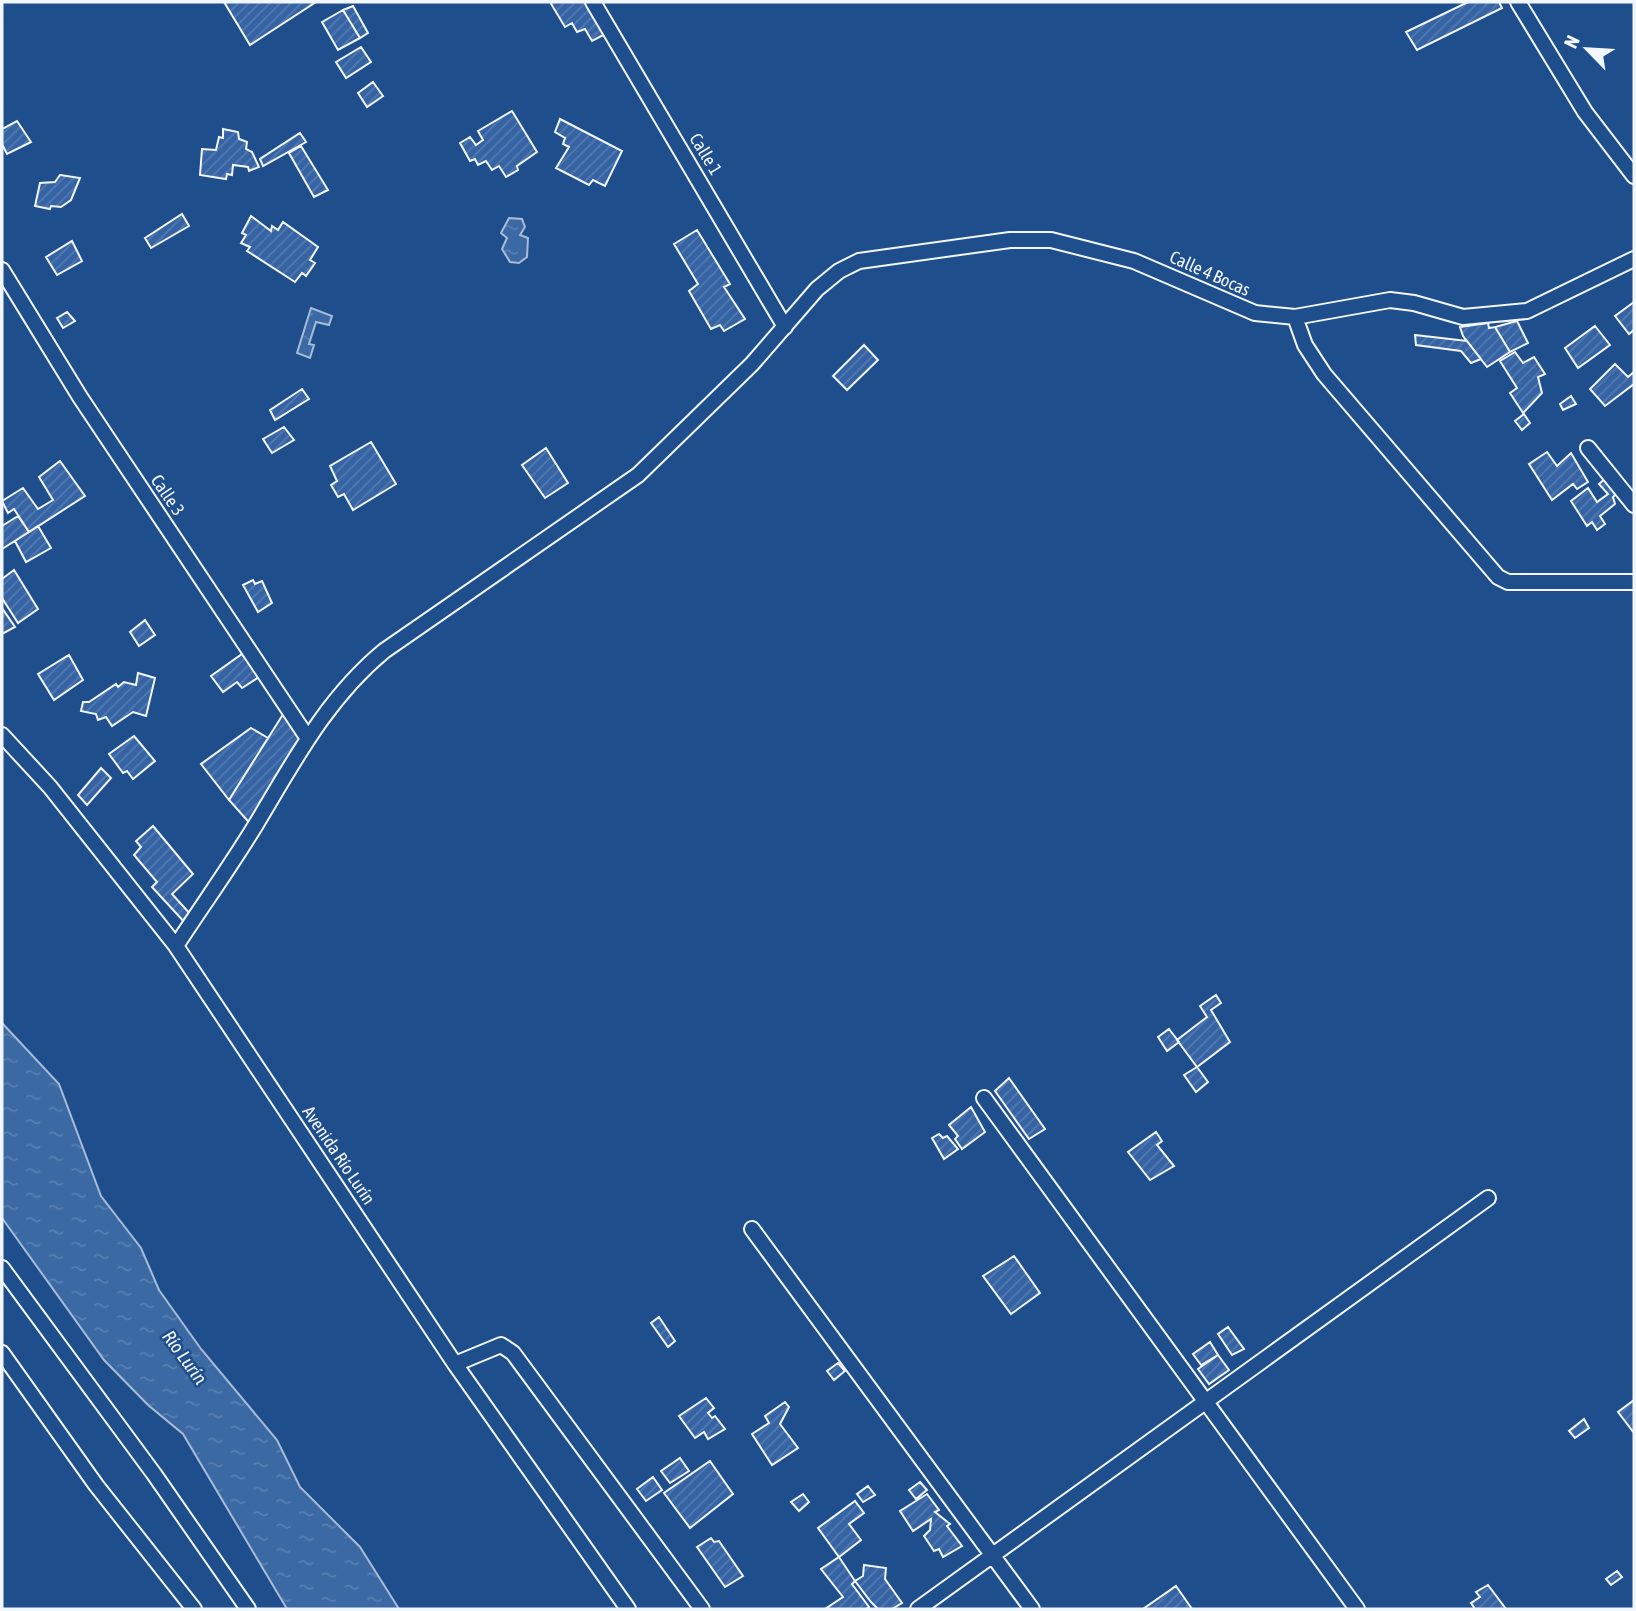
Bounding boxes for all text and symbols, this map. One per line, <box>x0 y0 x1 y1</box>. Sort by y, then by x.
north arrow <box>1552 14 1622 84</box>
text: N <box>1559 32 1584 52</box>
street label: Calle 1 <box>685 129 727 179</box>
street label: Calle 4 Bocas <box>1167 246 1253 300</box>
street label: Calle 3 <box>147 471 189 519</box>
street label: Avenida Río Lurín <box>298 1102 380 1208</box>
water label: Río Lurín <box>158 1326 212 1388</box>

